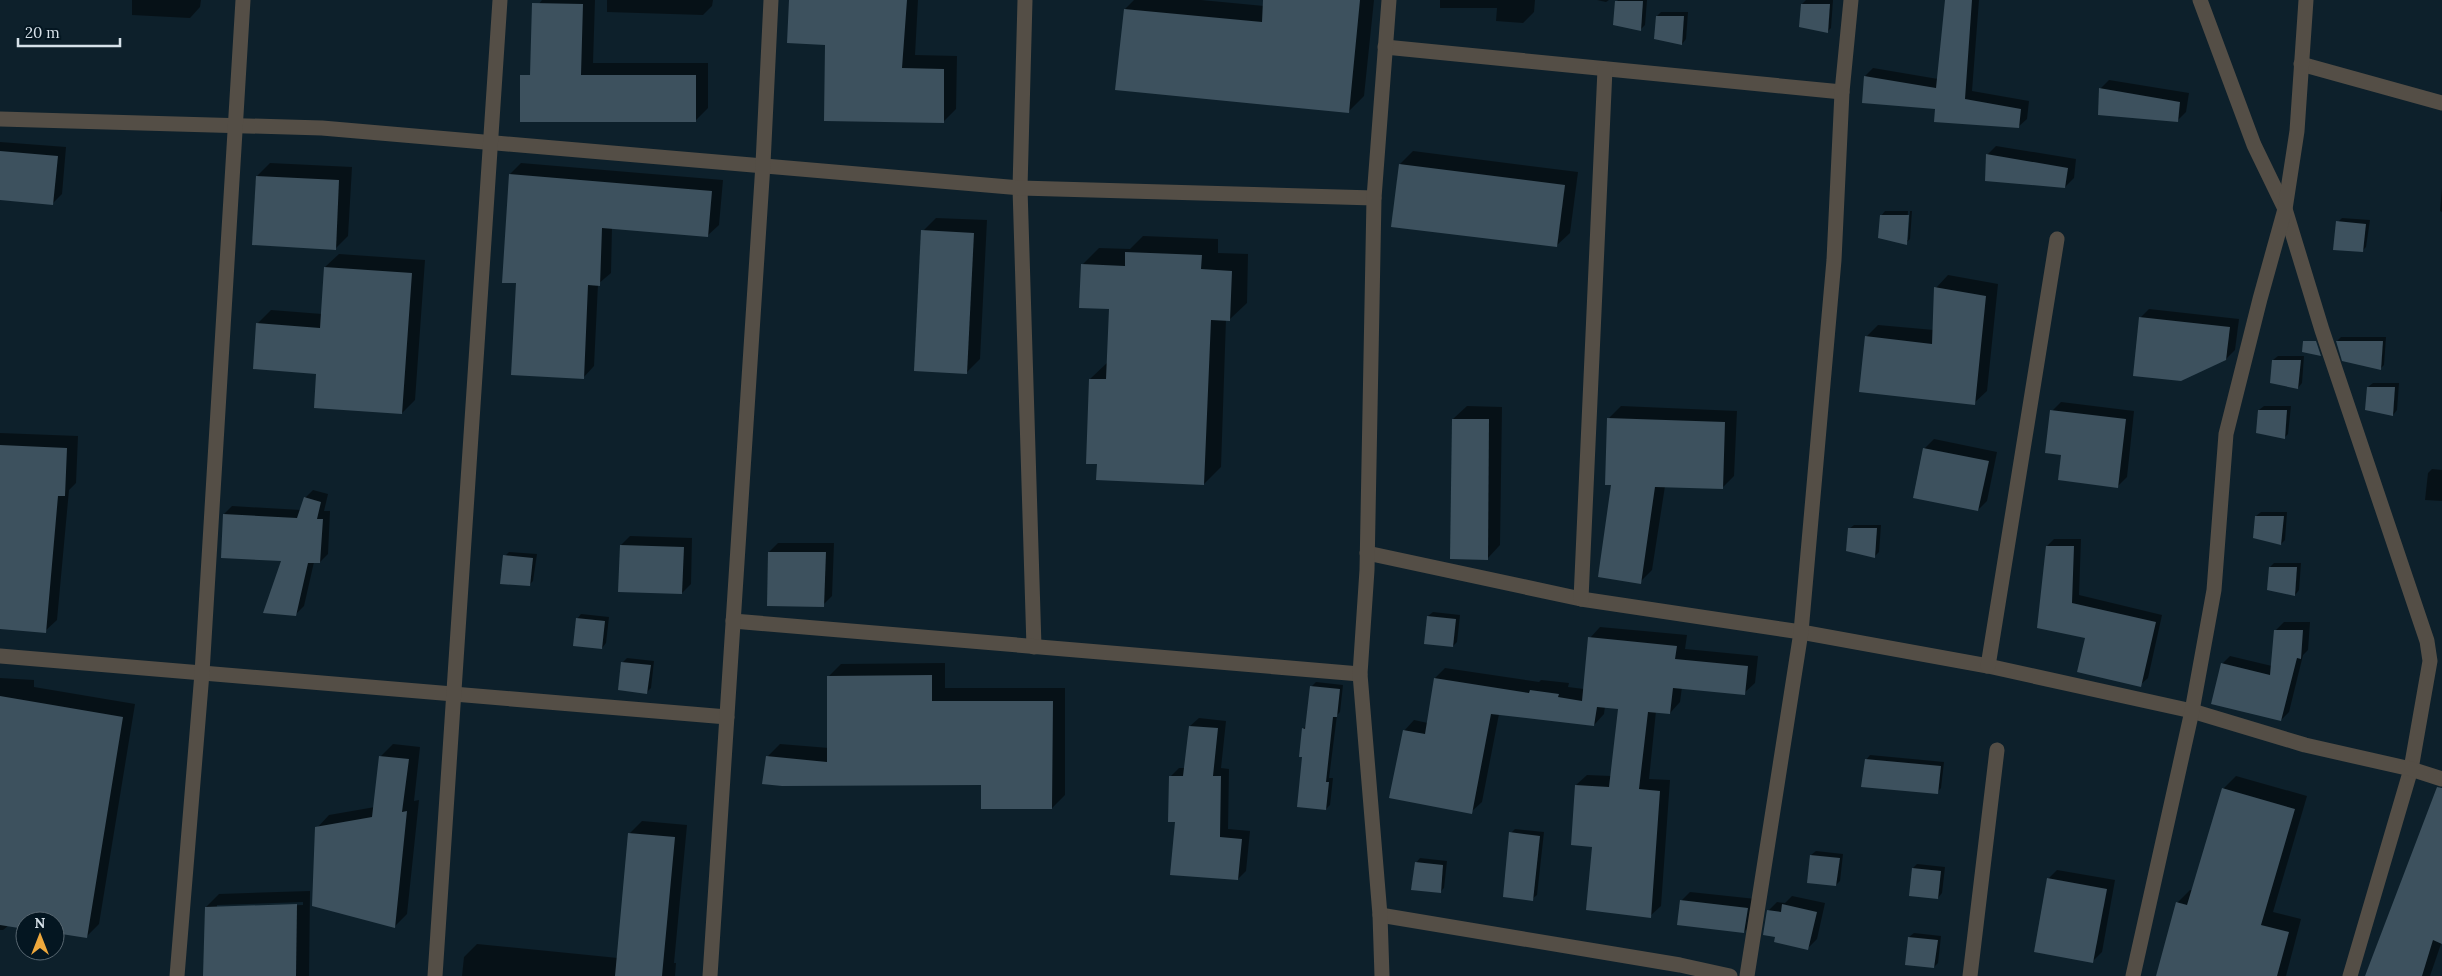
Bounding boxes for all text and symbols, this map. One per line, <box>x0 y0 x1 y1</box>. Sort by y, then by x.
scale bar <box>18 15 120 47</box>
text: 20 m <box>25 23 60 42</box>
north arrow <box>15 911 65 961</box>
text: N <box>35 914 46 932</box>

